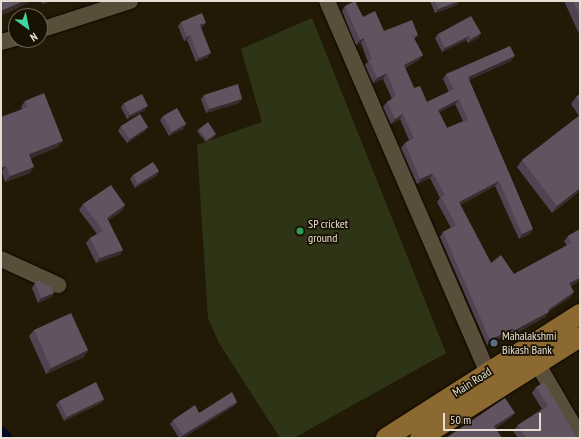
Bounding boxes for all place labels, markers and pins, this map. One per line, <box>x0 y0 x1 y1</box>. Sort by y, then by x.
place label: SP cricket ground <box>308 217 348 245</box>
marker: SP cricket ground <box>295 226 305 236</box>
place label: Mahalakshmi Bikash Bank <box>502 329 557 357</box>
marker: Mahalakshmi Bikash Bank <box>489 338 499 348</box>

